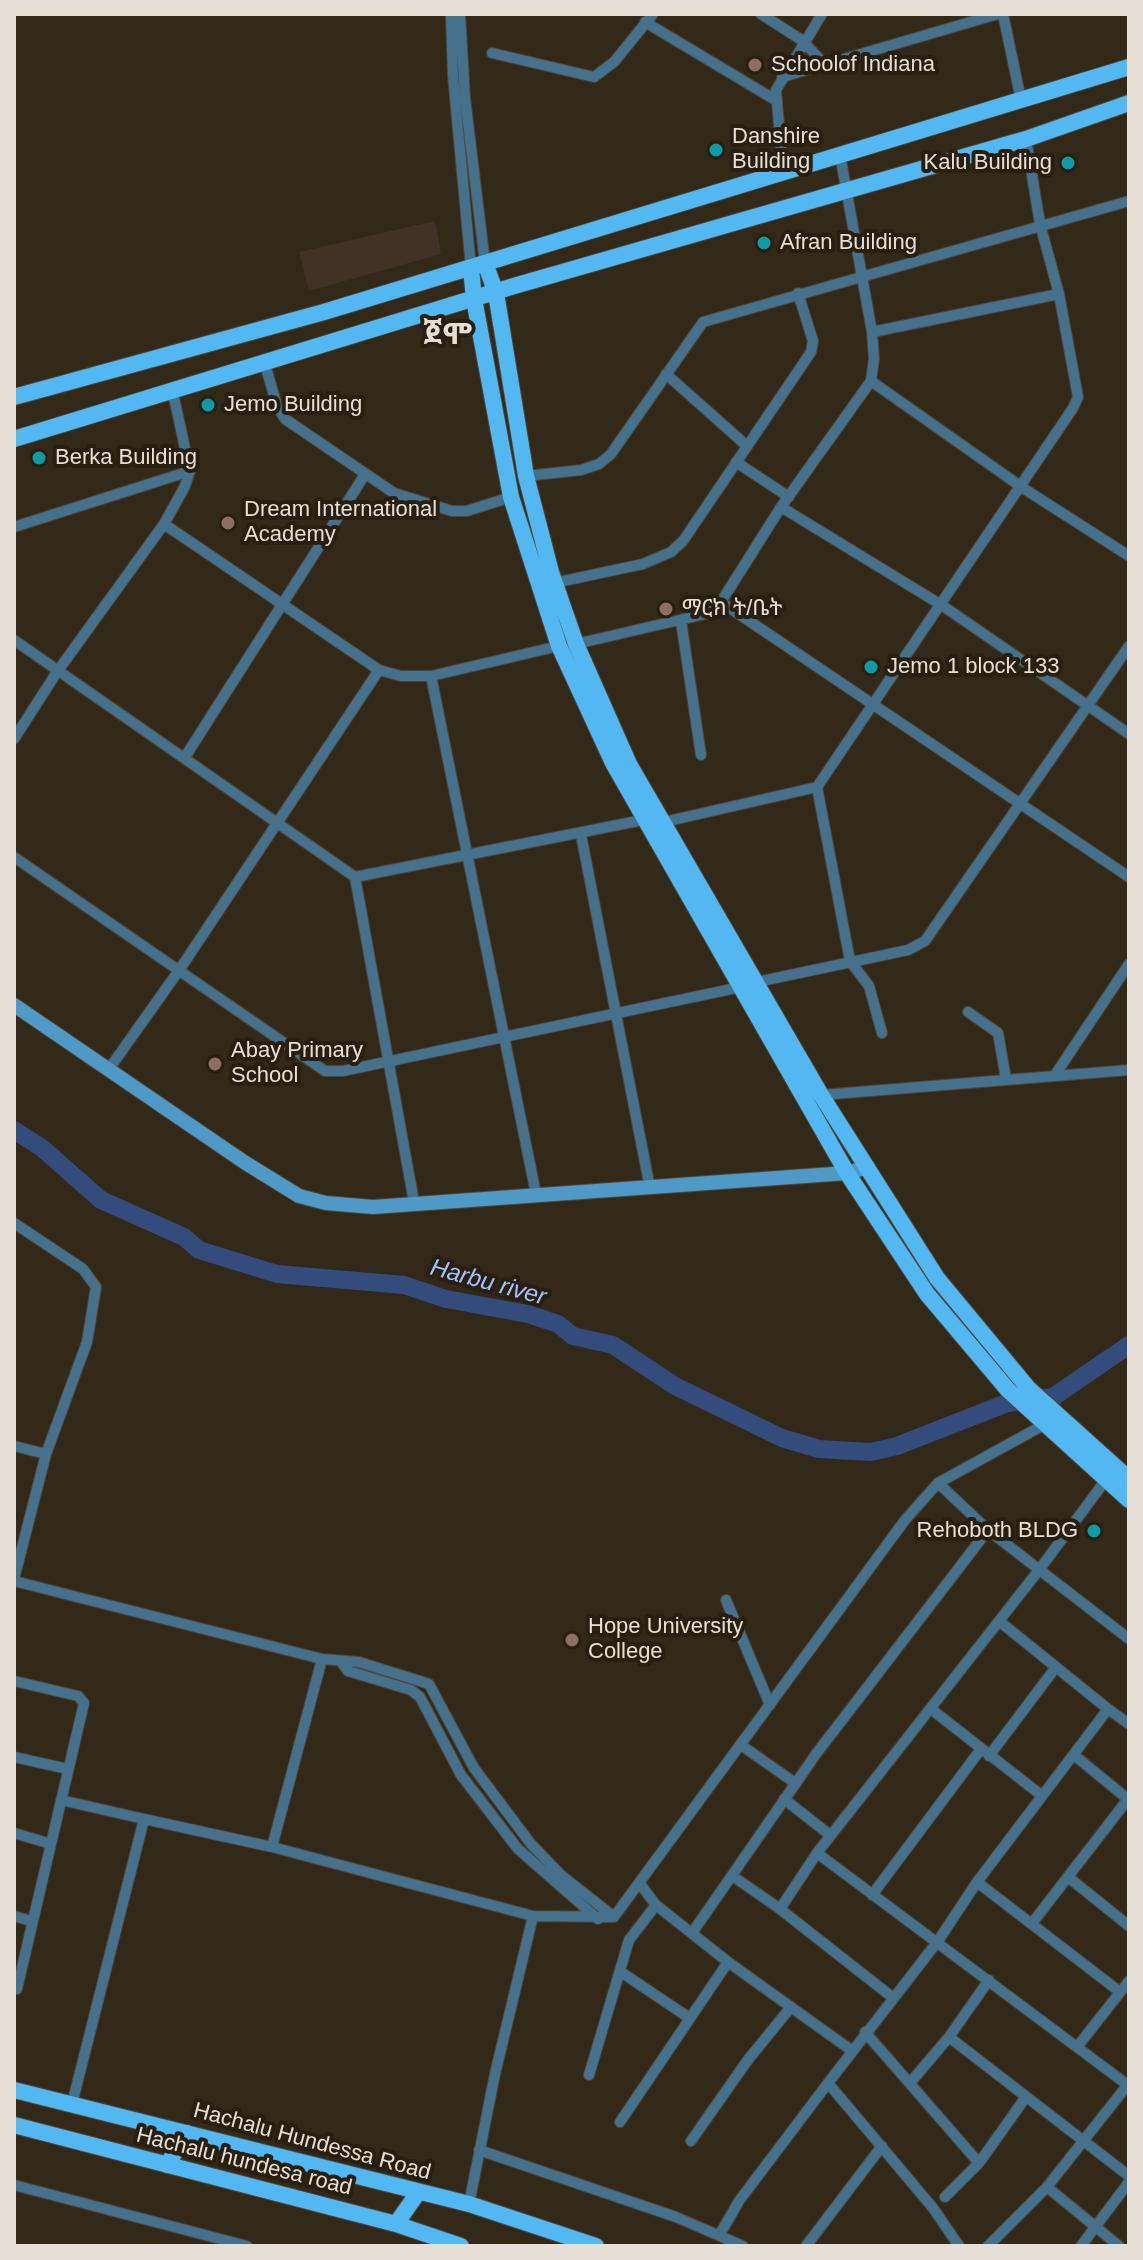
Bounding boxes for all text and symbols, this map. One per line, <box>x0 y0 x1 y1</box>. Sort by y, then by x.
place label: Schoolof Indiana <box>771 52 935 78</box>
marker: Schoolof Indiana <box>746 56 764 74</box>
place label: Danshire Building <box>732 124 820 176</box>
marker: Danshire Building <box>707 141 725 159</box>
place label: Kalu Building <box>924 150 1052 176</box>
marker: Kalu Building <box>1059 154 1077 172</box>
place label: Afran Building <box>780 230 917 256</box>
marker: Afran Building <box>755 234 773 252</box>
district label: ጀሞ <box>424 318 472 354</box>
place label: Jemo Building <box>224 392 362 418</box>
marker: Jemo Building <box>199 396 217 414</box>
place label: Berka Building <box>55 445 197 471</box>
marker: Berka Building <box>30 449 48 467</box>
place label: Dream International Academy <box>244 497 437 548</box>
marker: Dream International Academy <box>219 514 237 532</box>
place label: ማርክ ት/ቤት <box>682 596 783 622</box>
marker: ማርክ ት/ቤት <box>657 600 675 618</box>
place label: Jemo 1 block 133 <box>887 654 1059 680</box>
marker: Jemo 1 block 133 <box>862 658 880 676</box>
place label: Abay Primary School <box>231 1038 363 1090</box>
marker: Abay Primary School <box>206 1055 224 1073</box>
water label: Harbu river <box>427 1254 549 1312</box>
place label: Rehoboth BLDG <box>917 1518 1078 1544</box>
marker: Rehoboth BLDG <box>1085 1522 1103 1540</box>
place label: Hope University College <box>588 1614 743 1666</box>
marker: Hope University College <box>563 1631 581 1649</box>
street label: Hachalu Hundessa Road <box>190 2098 434 2186</box>
street label: Hachalu hundesa road <box>133 2122 355 2202</box>

